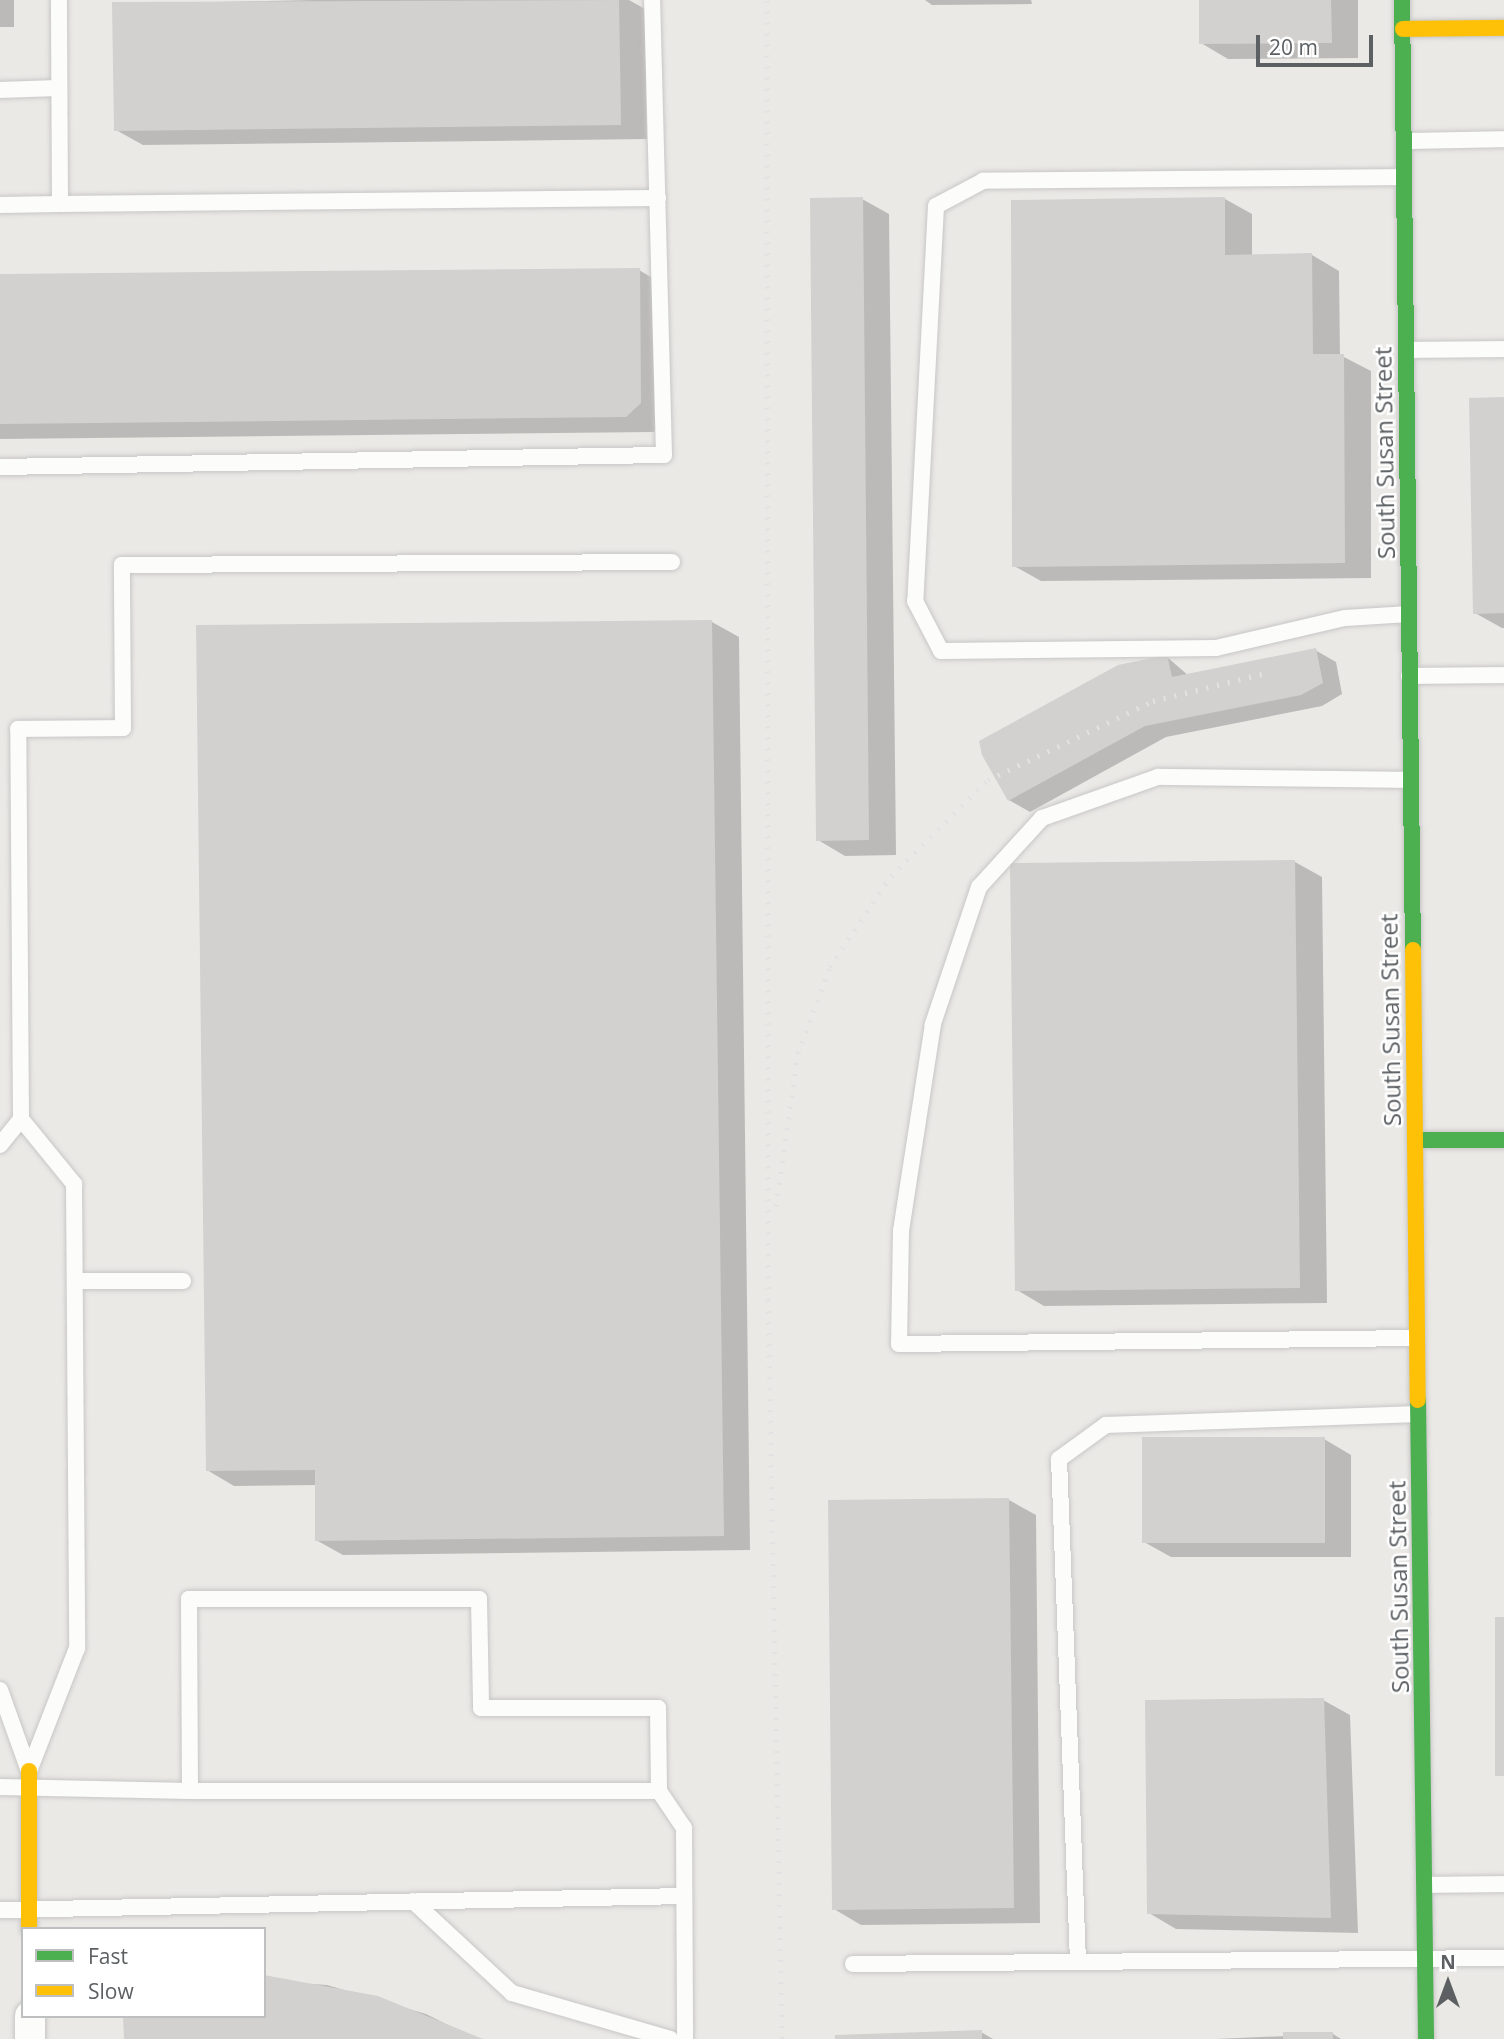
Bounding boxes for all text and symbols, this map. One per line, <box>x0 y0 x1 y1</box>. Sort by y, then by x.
scale bar <box>1259 21 1376 65</box>
text: 20 m <box>1269 33 1318 61</box>
street label: South Susan Street <box>1368 347 1400 559</box>
street label: South Susan Street <box>1374 914 1406 1126</box>
street label: South Susan Street <box>1382 1481 1414 1693</box>
legend <box>21 1927 266 2018</box>
text: Fast <box>88 1942 128 1970</box>
north arrow <box>1413 1948 1483 2018</box>
text: N <box>1440 1949 1456 1975</box>
text: Slow <box>88 1977 134 2005</box>

